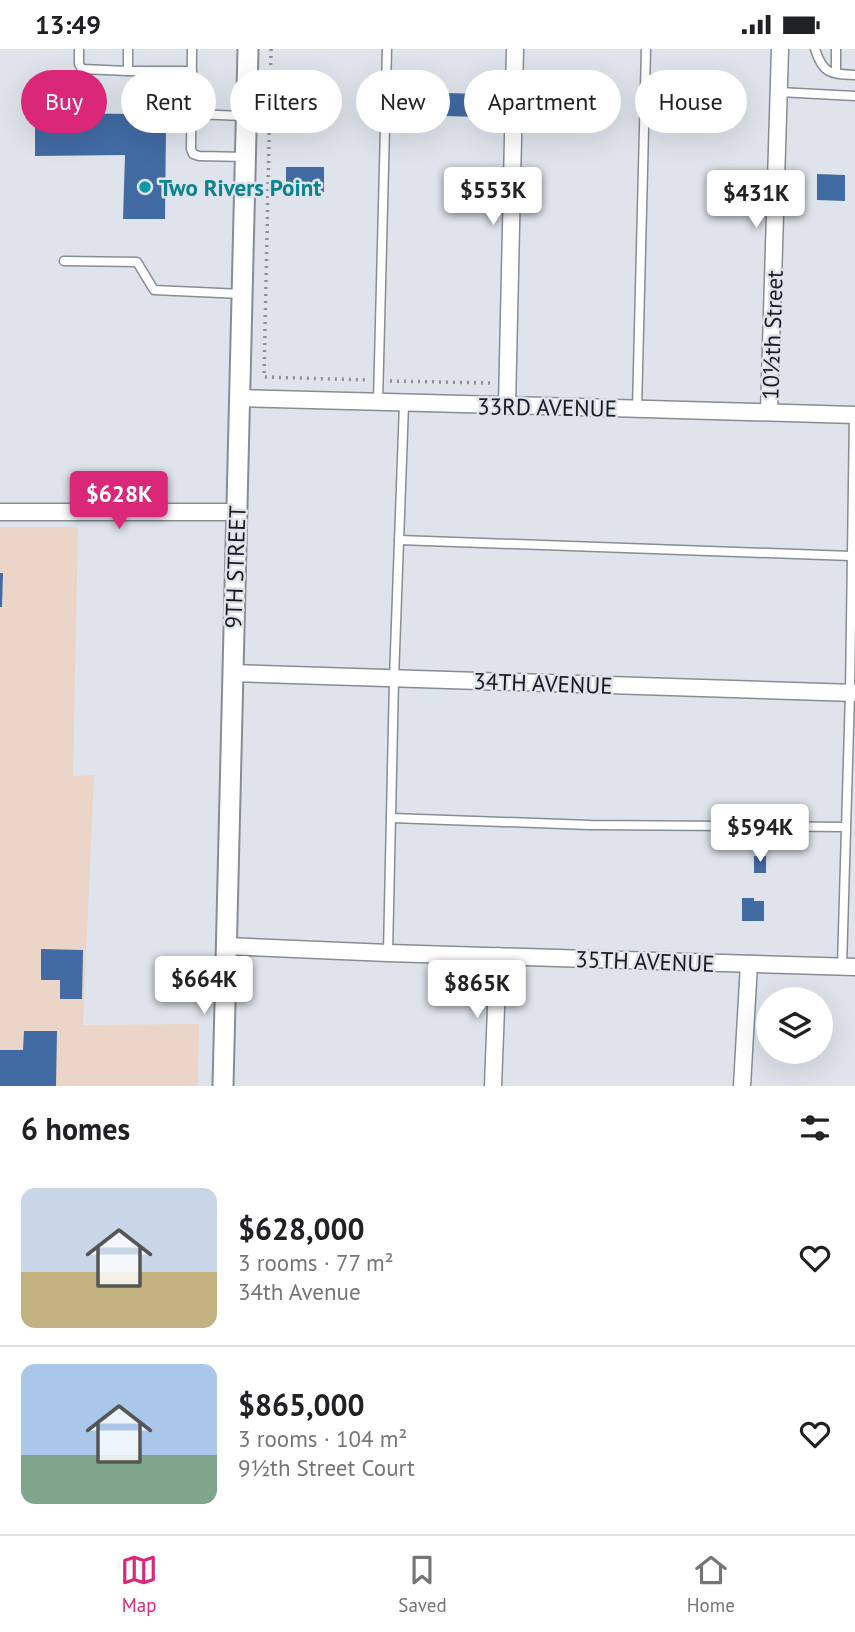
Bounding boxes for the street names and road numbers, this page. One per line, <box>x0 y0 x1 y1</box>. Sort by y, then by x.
street label: 10½th Street <box>755 269 789 400</box>
street label: 33RD AVENUE <box>477 391 617 423</box>
street label: 9TH STREET <box>218 505 252 629</box>
street label: 34TH AVENUE <box>473 666 613 700</box>
street label: 35TH AVENUE <box>575 944 715 978</box>

